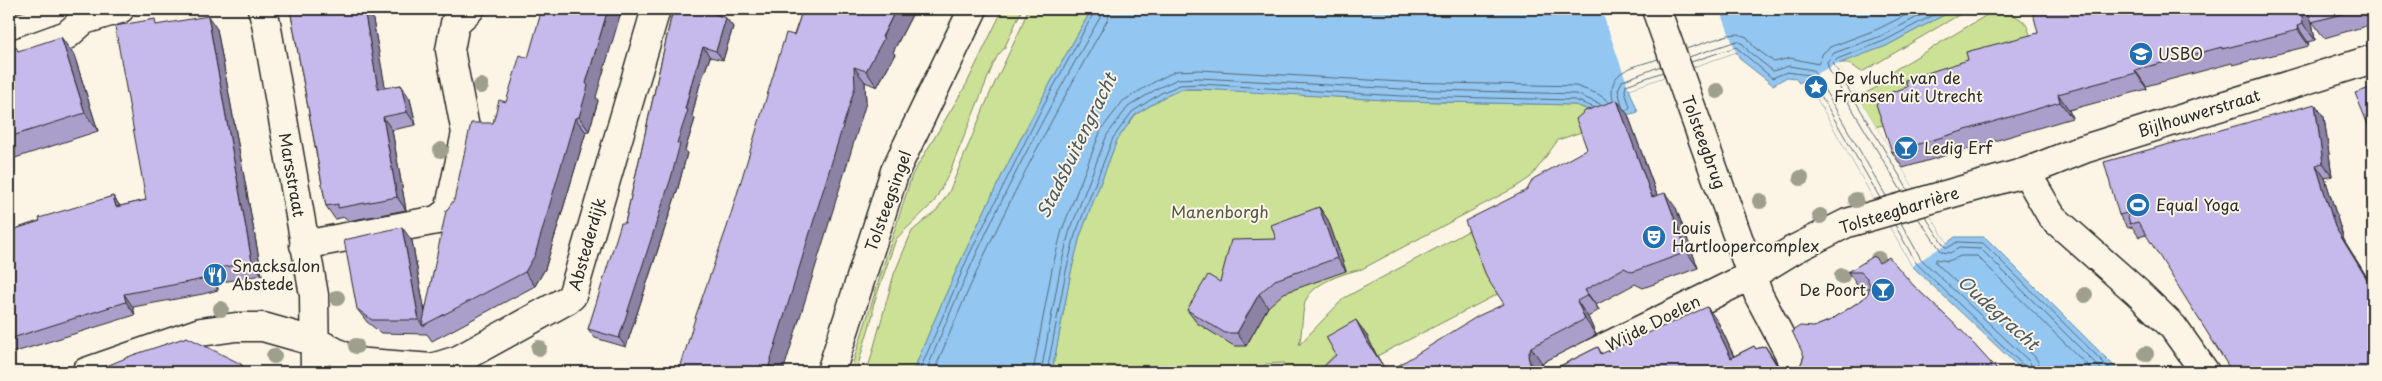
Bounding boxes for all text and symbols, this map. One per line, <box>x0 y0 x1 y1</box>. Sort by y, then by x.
school or university icon: USBO <box>2128 41 2154 67</box>
place label: USBO <box>2158 41 2203 65</box>
place label: De vlucht van de Fransen uit Utrecht <box>1834 65 1983 107</box>
water label: Stadsbuitengracht <box>1029 66 1124 222</box>
place icon: De vlucht van de Fransen uit Utrecht <box>1803 74 1829 100</box>
street label: Bijlhouwerstraat <box>2135 82 2263 142</box>
street label: Tolsteegbrug <box>1677 92 1733 192</box>
street label: Marsstraat <box>274 131 312 219</box>
bar icon: Ledig Erf <box>1893 135 1919 161</box>
place label: Ledig Erf <box>1924 135 1993 159</box>
street label: Tolsteegsingel <box>858 147 916 254</box>
street label: Tolsteegbarrière <box>1836 179 1962 239</box>
sports icon: Equal Yoga <box>2125 192 2151 218</box>
place label: Equal Yoga <box>2156 192 2240 216</box>
street label: Abstederdijk <box>561 194 611 293</box>
park label: Manenborgh <box>1171 199 1269 223</box>
place label: Louis Hartloopercomplex <box>1672 215 1819 257</box>
theatre icon: Louis Hartloopercomplex <box>1641 224 1667 250</box>
place label: Snacksalon Abstede <box>232 253 320 295</box>
restaurant icon: Snacksalon Abstede <box>202 262 228 288</box>
water label: Oudegracht <box>1952 268 2048 357</box>
place label: De Poort <box>1799 277 1866 301</box>
bar icon: De Poort <box>1870 277 1896 303</box>
street label: Wijde Doelen <box>1601 288 1704 356</box>

